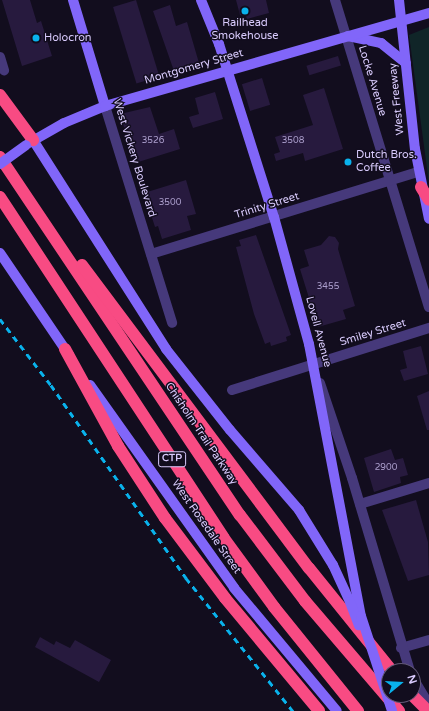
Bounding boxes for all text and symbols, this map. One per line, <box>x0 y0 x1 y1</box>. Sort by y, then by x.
marker: Railhead Smokehouse <box>240 6 250 16</box>
place label: Railhead Smokehouse <box>211 17 279 43</box>
place label: Holocron <box>44 31 92 45</box>
marker: Holocron <box>31 33 41 43</box>
street label: Locke Avenue <box>355 44 389 118</box>
street label: Montgomery Street <box>143 47 245 87</box>
street label: West Freeway <box>387 62 407 136</box>
street label: West Vickery Boulevard <box>110 97 158 219</box>
house number: 3526 <box>142 136 164 146</box>
house number: 3508 <box>282 136 304 146</box>
place label: Dutch Bros. Coffee <box>356 149 417 175</box>
marker: Dutch Bros. Coffee <box>343 157 353 167</box>
street label: Trinity Street <box>233 190 301 222</box>
house number: 3500 <box>159 198 181 208</box>
house number: 3455 <box>317 282 339 292</box>
street label: Lovell Avenue <box>302 295 334 369</box>
street label: Smiley Street <box>338 317 408 349</box>
street label: Chisholm Trail Parkway <box>162 380 240 488</box>
road number: CTP <box>158 451 186 467</box>
house number: 2900 <box>375 463 397 473</box>
street label: West Rosedale Street <box>169 478 243 576</box>
north arrow <box>381 663 421 703</box>
text: N <box>404 673 419 686</box>

